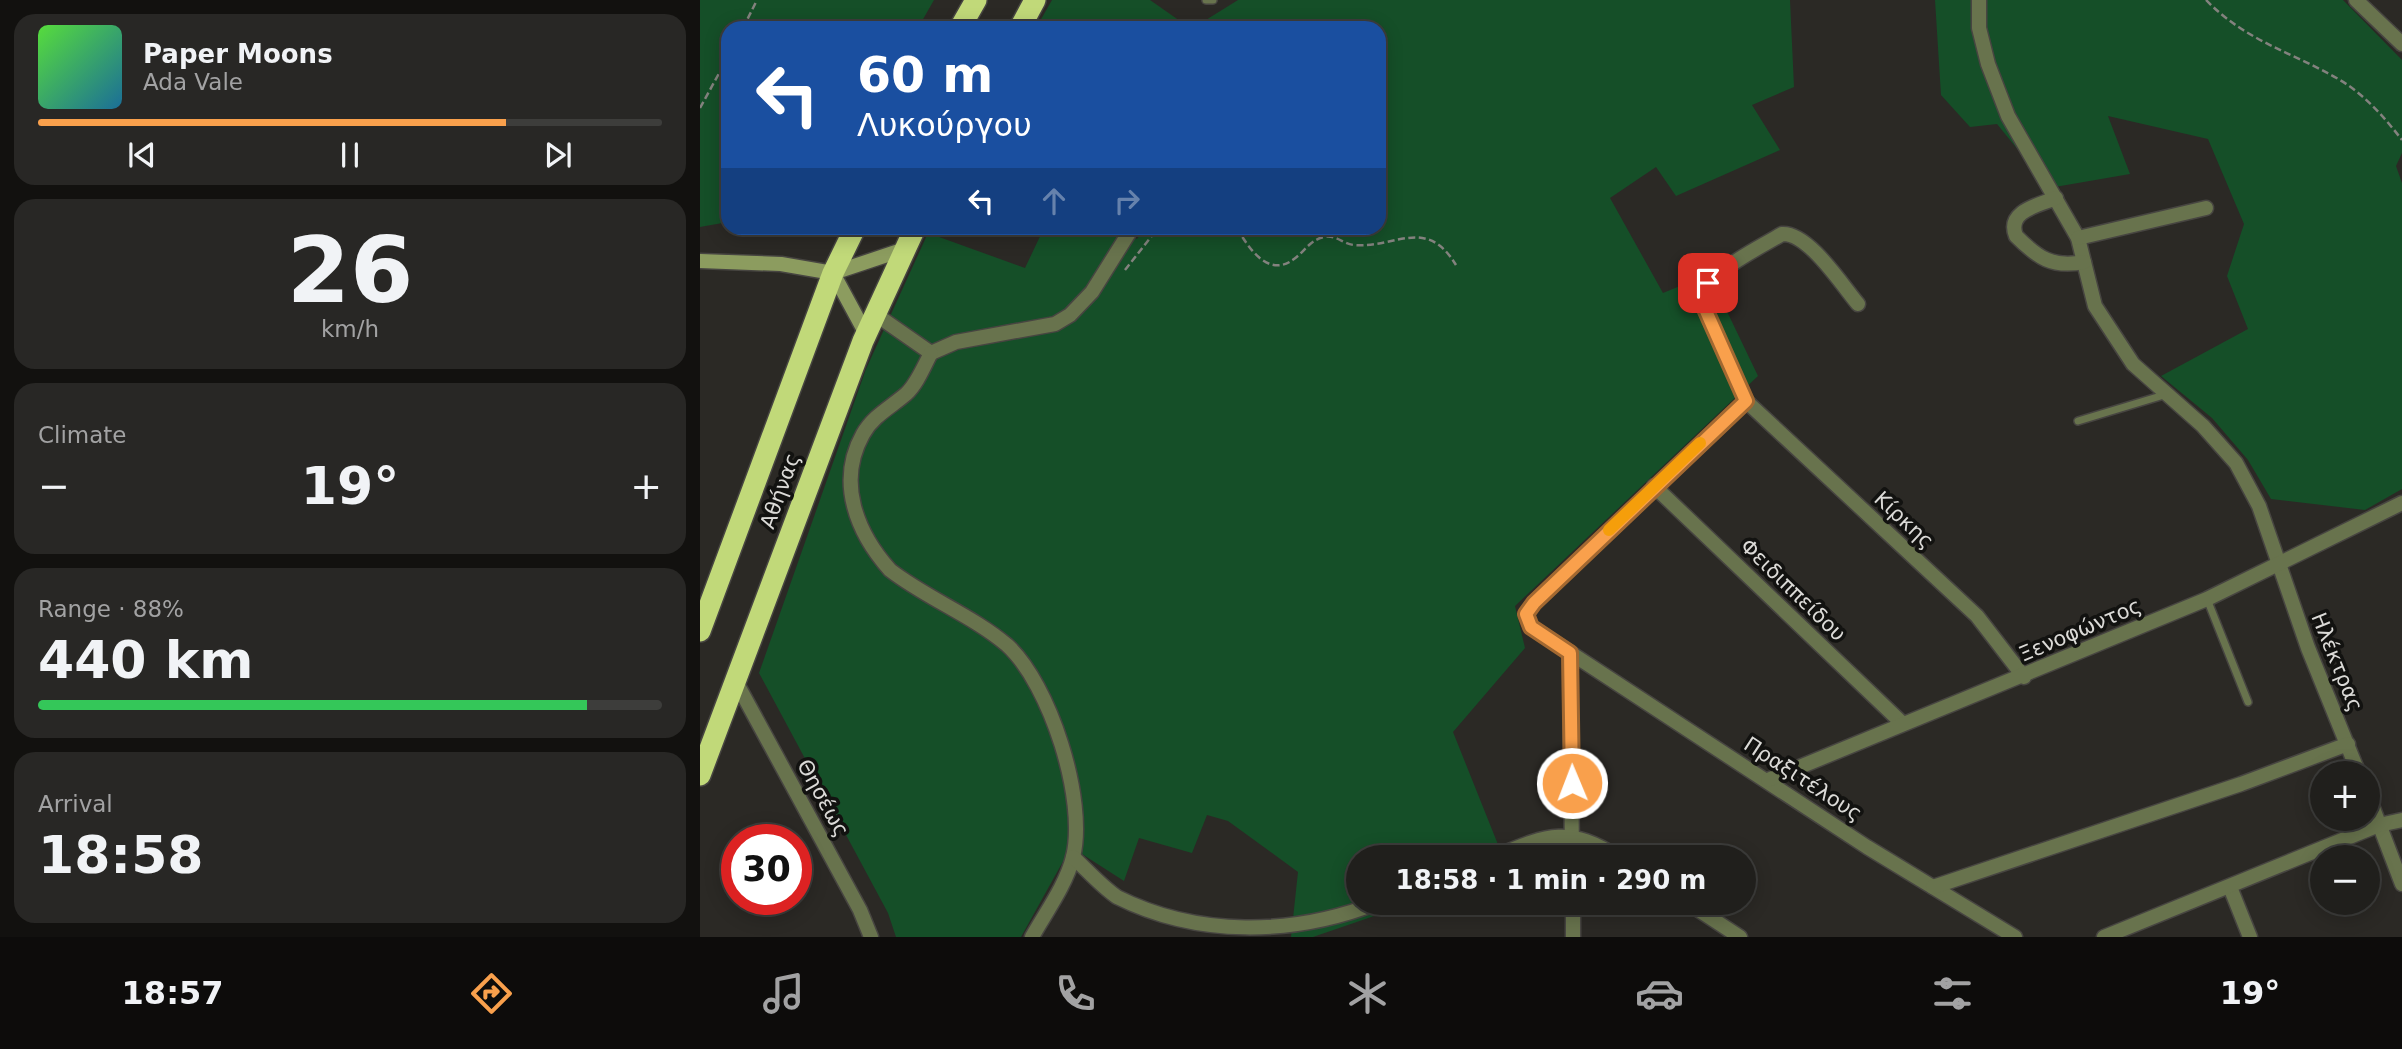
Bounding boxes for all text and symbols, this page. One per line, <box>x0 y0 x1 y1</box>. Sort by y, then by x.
text: Paper Moons <box>143 39 333 69</box>
text: 60 m <box>857 47 993 104</box>
icon: left <box>742 49 833 140</box>
text: Ada Vale <box>143 69 243 95</box>
text: Λυκούργου <box>857 106 1032 144</box>
icon: previous <box>123 136 161 174</box>
icon: pause <box>331 136 369 174</box>
icon: next <box>539 136 577 174</box>
icon: left <box>962 182 1000 220</box>
icon: ahead <box>1035 182 1073 220</box>
icon: right <box>1108 182 1146 220</box>
text: 26 <box>287 218 413 323</box>
pin <box>1678 253 1738 313</box>
icon: arrive <box>1689 264 1727 302</box>
text: km/h <box>321 316 379 342</box>
text: Climate <box>38 422 127 448</box>
street label: Αθήνας <box>755 450 805 532</box>
text: 19° <box>301 456 399 516</box>
text: − <box>38 464 70 508</box>
text: + <box>630 464 662 508</box>
street label: Κίρκης <box>1869 487 1939 553</box>
street label: Φειδιππείδου <box>1736 534 1850 646</box>
street label: Ξενοφώντος <box>2015 594 2145 666</box>
text: Range · 88% <box>38 596 184 622</box>
street label: Ηλέκτρας <box>2306 609 2368 715</box>
text: 440 km <box>38 630 253 690</box>
street label: Πραξιτέλους <box>1740 732 1866 826</box>
position arrow <box>1535 746 1609 820</box>
street label: Θησέως <box>792 755 854 841</box>
map controls <box>2310 761 2380 915</box>
button: + <box>2310 761 2380 831</box>
text: Arrival <box>38 791 113 817</box>
speed limit sign: 30 <box>721 824 812 915</box>
text: 18:58 <box>38 825 204 885</box>
button: − <box>2310 845 2380 915</box>
text: 18:58 · 1 min · 290 m <box>1396 865 1706 895</box>
icon: directions <box>467 969 516 1018</box>
icon: music <box>759 969 808 1018</box>
icon: phone <box>1051 969 1100 1018</box>
icon: climate <box>1343 969 1392 1018</box>
icon: car <box>1635 969 1684 1018</box>
icon: filters <box>1928 969 1977 1018</box>
text: 18:57 <box>122 974 223 1012</box>
text: 19° <box>2220 974 2280 1012</box>

